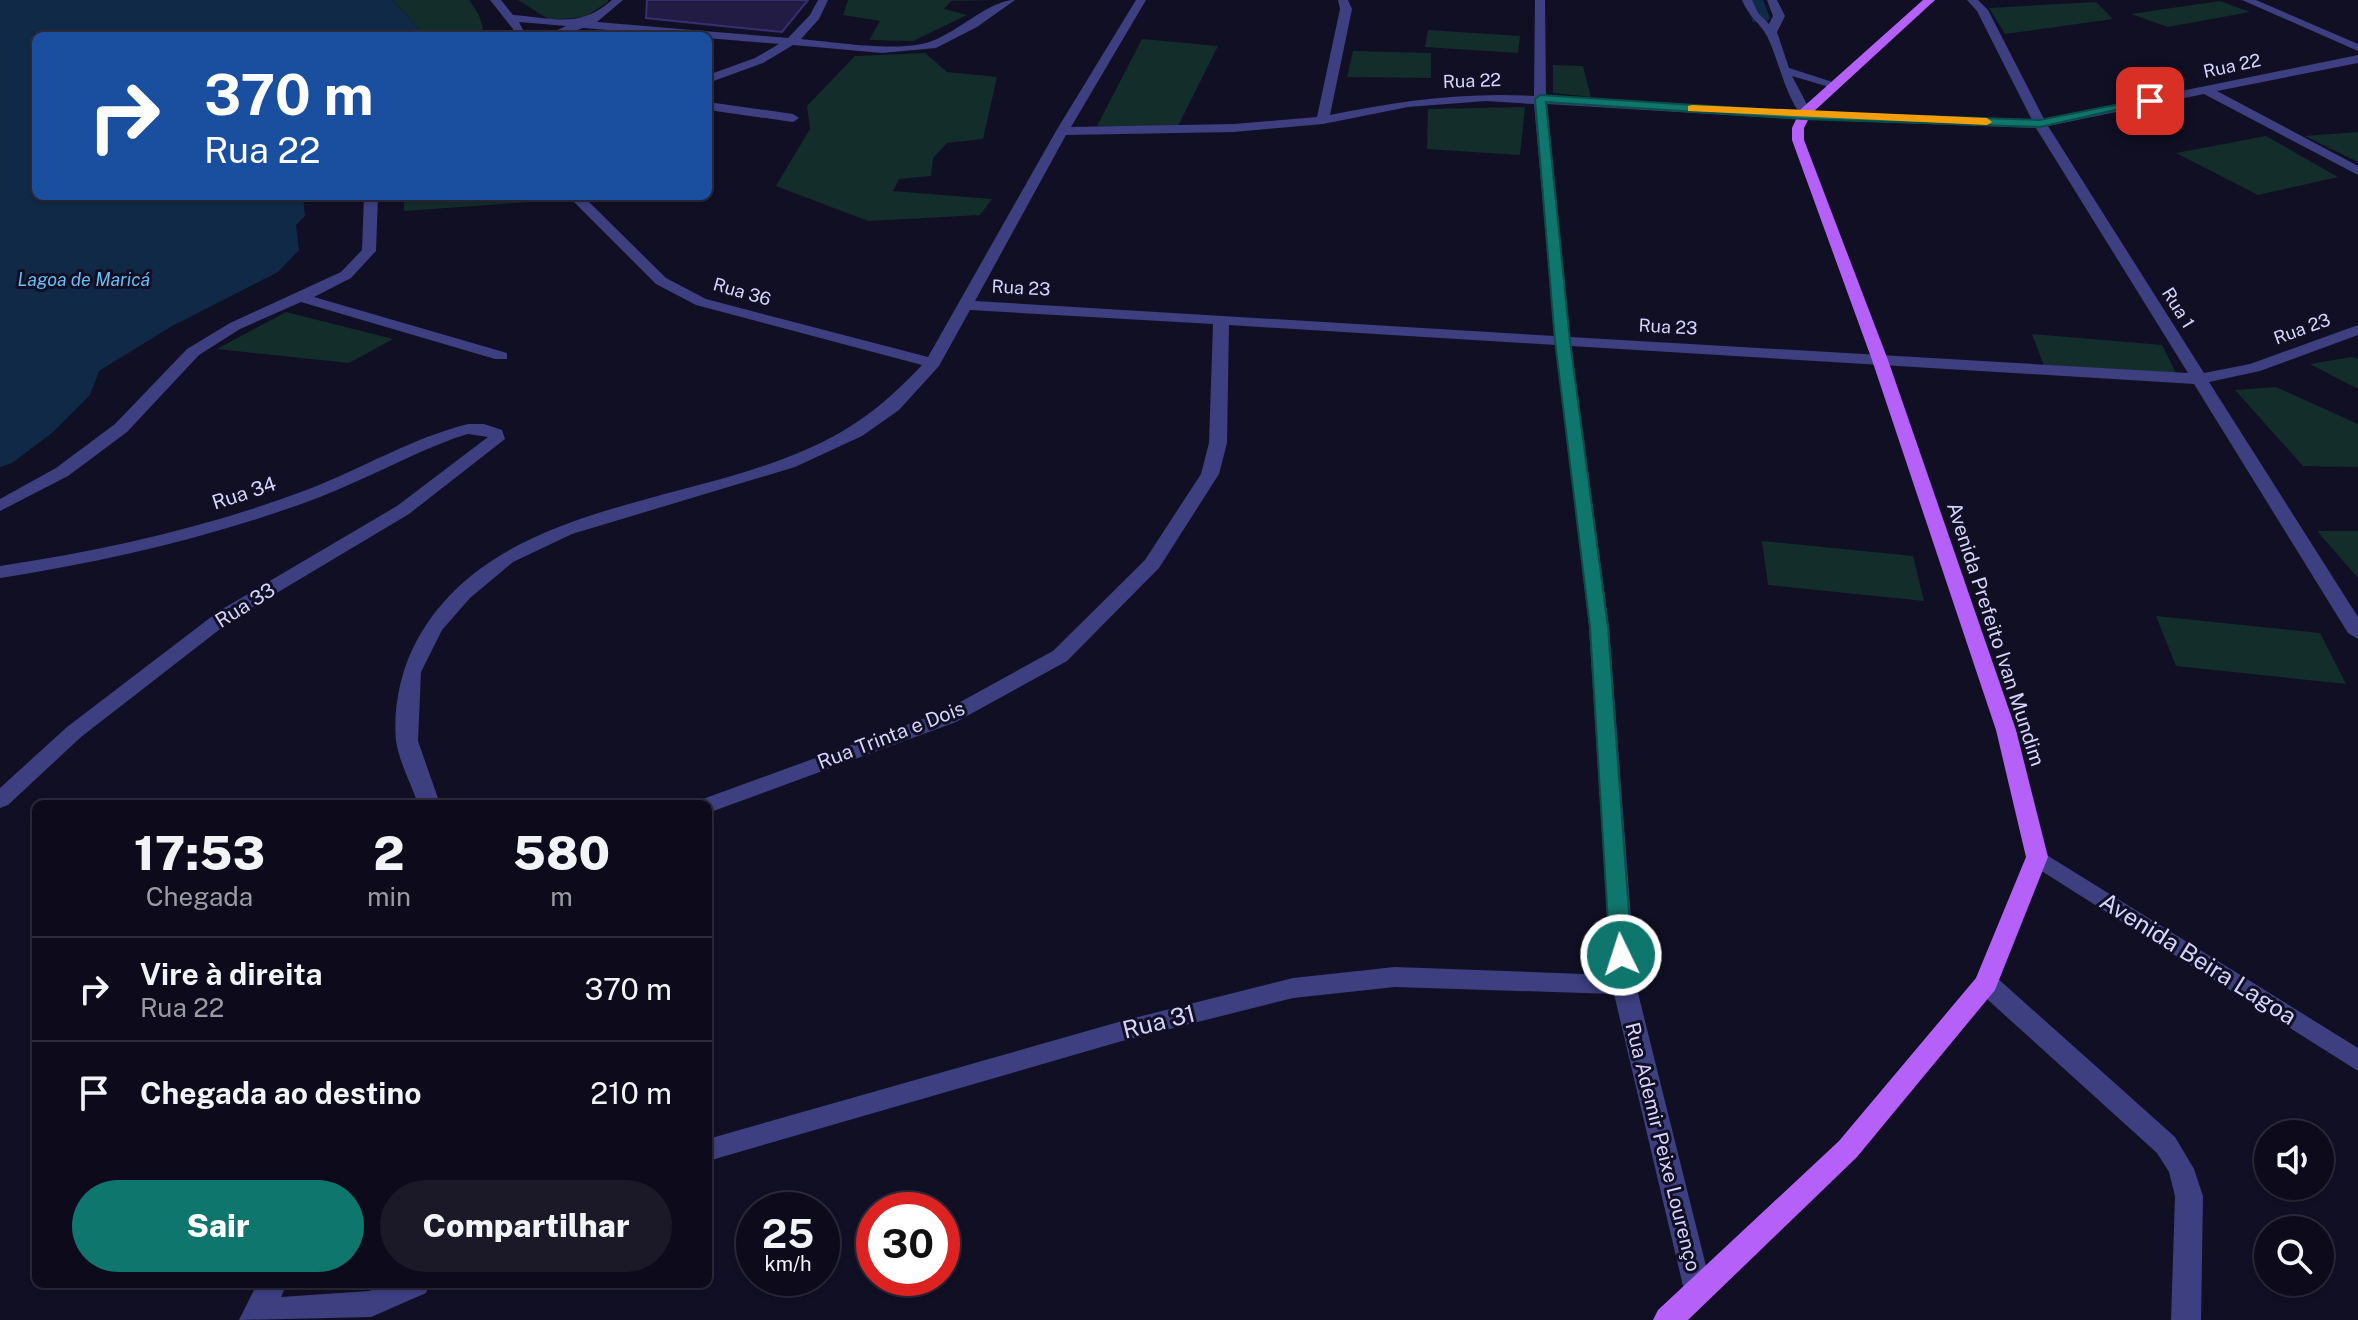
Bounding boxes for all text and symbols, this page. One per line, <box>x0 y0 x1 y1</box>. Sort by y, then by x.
street label: Rua 22 <box>2201 49 2263 82</box>
text: 370 m <box>204 62 374 128</box>
icon: right <box>72 64 176 168</box>
pin <box>2116 67 2184 135</box>
street label: Rua 22 <box>1443 69 1501 92</box>
icon: arrive <box>2128 79 2172 123</box>
text: Rua 22 <box>204 129 321 171</box>
water label: Lagoa de Maricá <box>18 269 150 290</box>
street label: Rua 36 <box>711 273 774 310</box>
street label: Rua 23 <box>991 275 1051 300</box>
street label: Rua 1 <box>2158 283 2199 332</box>
street label: Rua 23 <box>2271 309 2333 348</box>
street label: Rua 23 <box>1638 314 1698 339</box>
street label: Rua 34 <box>209 471 279 515</box>
street label: Avenida Prefeito Ivan Mundim <box>1942 499 2050 769</box>
street label: Rua 33 <box>211 577 279 633</box>
street label: Rua Trinta e Dois <box>814 696 968 774</box>
text: 17:53 <box>134 824 265 881</box>
text: 2 <box>373 824 405 881</box>
text: 580 <box>513 824 610 881</box>
text: Chegada <box>146 881 253 912</box>
text: min <box>367 881 411 912</box>
text: m <box>550 881 573 912</box>
street label: Avenida Beira Lagoa <box>2095 886 2302 1030</box>
position arrow <box>1579 913 1663 997</box>
text: Vire à direita <box>140 956 323 992</box>
icon: right <box>72 967 116 1011</box>
text: 370 m <box>585 971 672 1007</box>
text: Rua 22 <box>140 992 224 1023</box>
street label: Rua 31 <box>1119 998 1198 1044</box>
street label: Rua Ademir Peixe Lourenço <box>1620 1020 1706 1274</box>
icon: arrive <box>72 1071 116 1115</box>
text: Chegada ao destino <box>140 1075 421 1111</box>
text: 210 m <box>590 1075 672 1111</box>
map controls <box>2254 1120 2334 1296</box>
button: sound <box>2254 1120 2334 1200</box>
button: Sair <box>72 1180 364 1272</box>
button: Compartilhar <box>380 1180 672 1272</box>
speed limit sign: 30 <box>856 1192 960 1296</box>
text: 25 <box>762 1210 814 1257</box>
button: search <box>2254 1216 2334 1296</box>
text: km/h <box>764 1252 812 1276</box>

